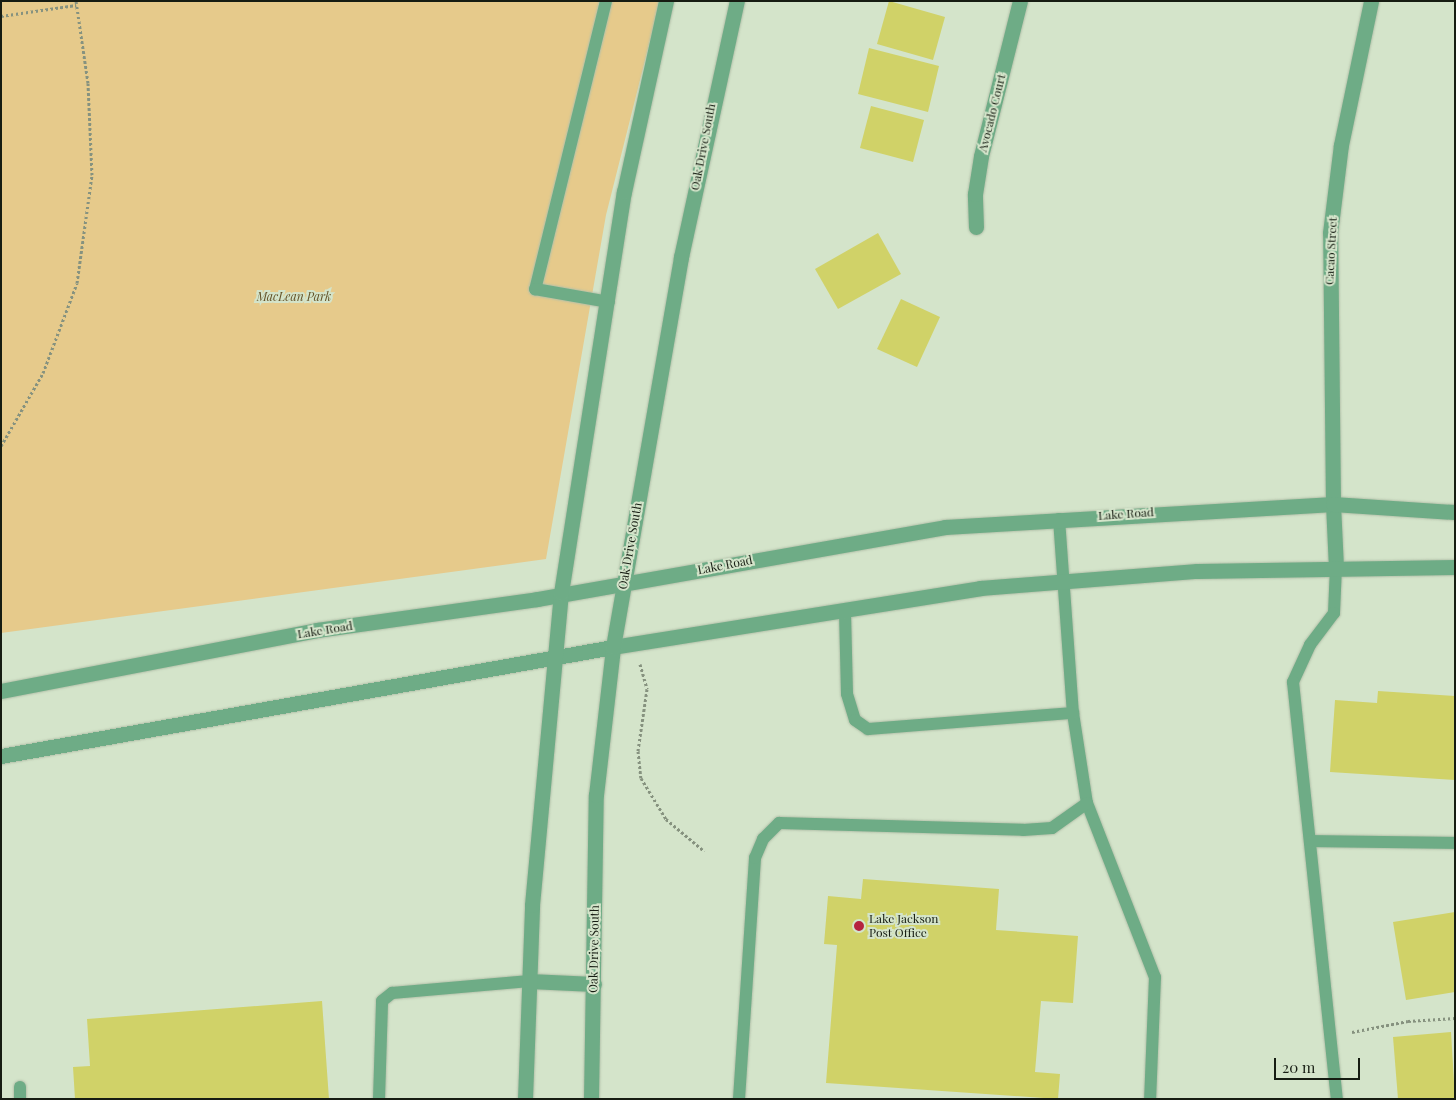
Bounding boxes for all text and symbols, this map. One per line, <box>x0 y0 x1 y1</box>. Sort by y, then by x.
street label: Avocado Court <box>975 73 1009 153</box>
street label: Oak Drive South <box>688 102 718 192</box>
street label: Cacao Street <box>1322 217 1340 285</box>
park label: MacLean Park <box>257 290 331 304</box>
street label: Oak Drive South <box>615 501 645 591</box>
street label: Lake Road <box>1098 505 1154 523</box>
street label: Lake Road <box>696 553 754 577</box>
street label: Lake Road <box>296 619 354 641</box>
street label: Oak Drive South <box>586 905 602 993</box>
place label: Lake Jackson Post Office <box>869 912 939 940</box>
marker: Lake Jackson Post Office <box>853 920 865 932</box>
scale bar <box>1276 1048 1362 1080</box>
text: 20 m <box>1282 1057 1315 1077</box>

